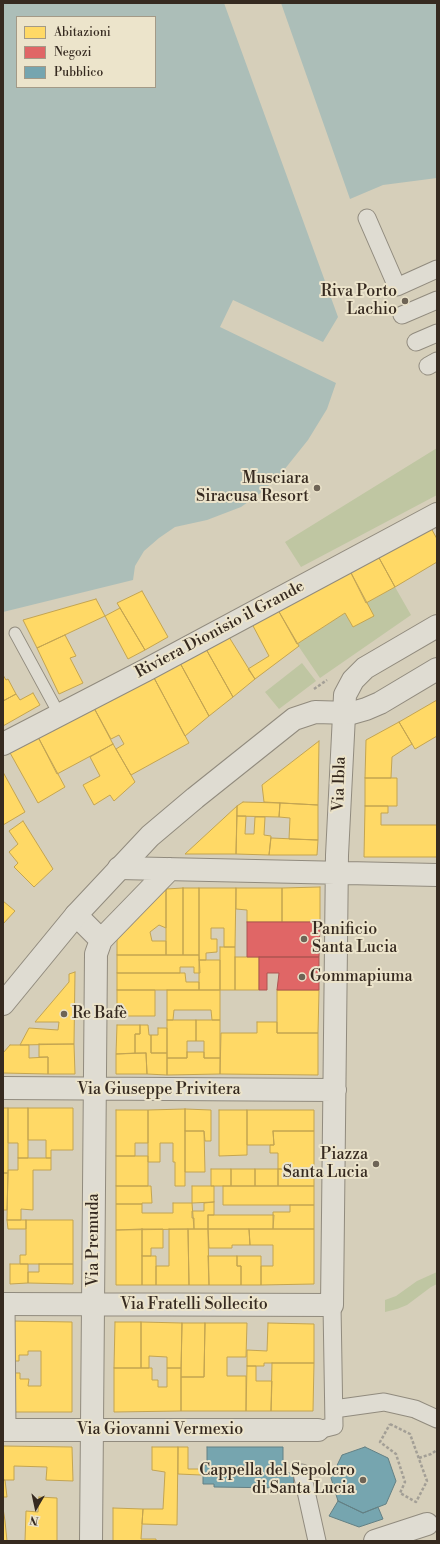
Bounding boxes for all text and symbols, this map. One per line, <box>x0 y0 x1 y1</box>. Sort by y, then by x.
legend <box>16 16 156 88</box>
text: Abitazioni <box>54 25 111 40</box>
text: Negozi <box>54 45 92 60</box>
text: Pubblico <box>54 65 103 80</box>
place label: Riva Porto Lachio <box>321 282 397 320</box>
marker: Riva Porto Lachio <box>400 296 410 306</box>
place label: Musciara Siracusa Resort <box>196 469 309 507</box>
marker: Musciara Siracusa Resort <box>312 483 322 493</box>
street label: Riviera Dionisio il Grande <box>132 577 308 683</box>
street label: Via Ibla <box>329 756 351 812</box>
place label: Panificio Santa Lucia <box>312 920 397 958</box>
marker: Panificio Santa Lucia <box>299 934 309 944</box>
place label: Gommapiuma <box>310 967 413 987</box>
marker: Gommapiuma <box>297 972 307 982</box>
place label: Re Bafè <box>72 1004 127 1024</box>
marker: Re Bafè <box>59 1009 69 1019</box>
street label: Via Giuseppe Privitera <box>77 1080 241 1100</box>
place label: Piazza Santa Lucia <box>283 1145 368 1183</box>
marker: Piazza Santa Lucia <box>371 1159 381 1169</box>
street label: Via Premuda <box>84 1193 104 1287</box>
street label: Via Fratelli Sollecito <box>120 1295 268 1315</box>
street label: Via Giovanni Vermexio <box>77 1420 243 1440</box>
place label: Cappella del Sepolcro di Santa Lucia <box>199 1461 355 1499</box>
marker: Cappella del Sepolcro di Santa Lucia <box>358 1475 368 1485</box>
north arrow <box>16 1488 56 1528</box>
text: N <box>29 1512 40 1527</box>

